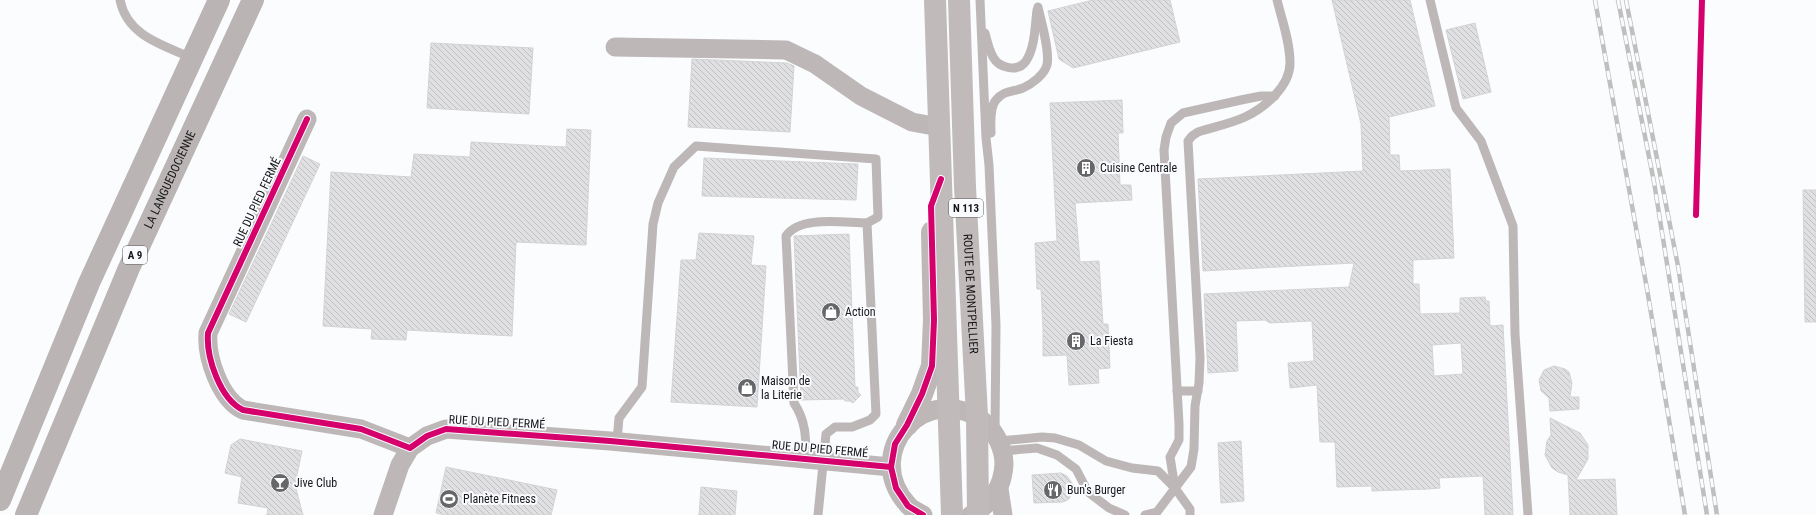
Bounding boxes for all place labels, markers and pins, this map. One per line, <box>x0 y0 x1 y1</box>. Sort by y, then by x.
building icon: Cuisine Centrale <box>1075 157 1097 179</box>
place label: Cuisine Centrale <box>1100 161 1177 175</box>
shop icon: Action <box>820 301 842 323</box>
place label: Action <box>845 305 876 319</box>
building icon: La Fiesta <box>1065 330 1087 352</box>
place label: La Fiesta <box>1090 334 1133 348</box>
place label: Maison de la Literie <box>761 374 811 402</box>
shop icon: Maison de la Literie <box>736 377 758 399</box>
bar icon: Jive Club <box>269 472 291 494</box>
place label: Jive Club <box>294 476 337 490</box>
restaurant icon: Bun's Burger <box>1042 479 1064 501</box>
place label: Bun's Burger <box>1067 483 1126 497</box>
sports icon: Planète Fitness <box>438 488 460 510</box>
place label: Planète Fitness <box>463 492 536 506</box>

